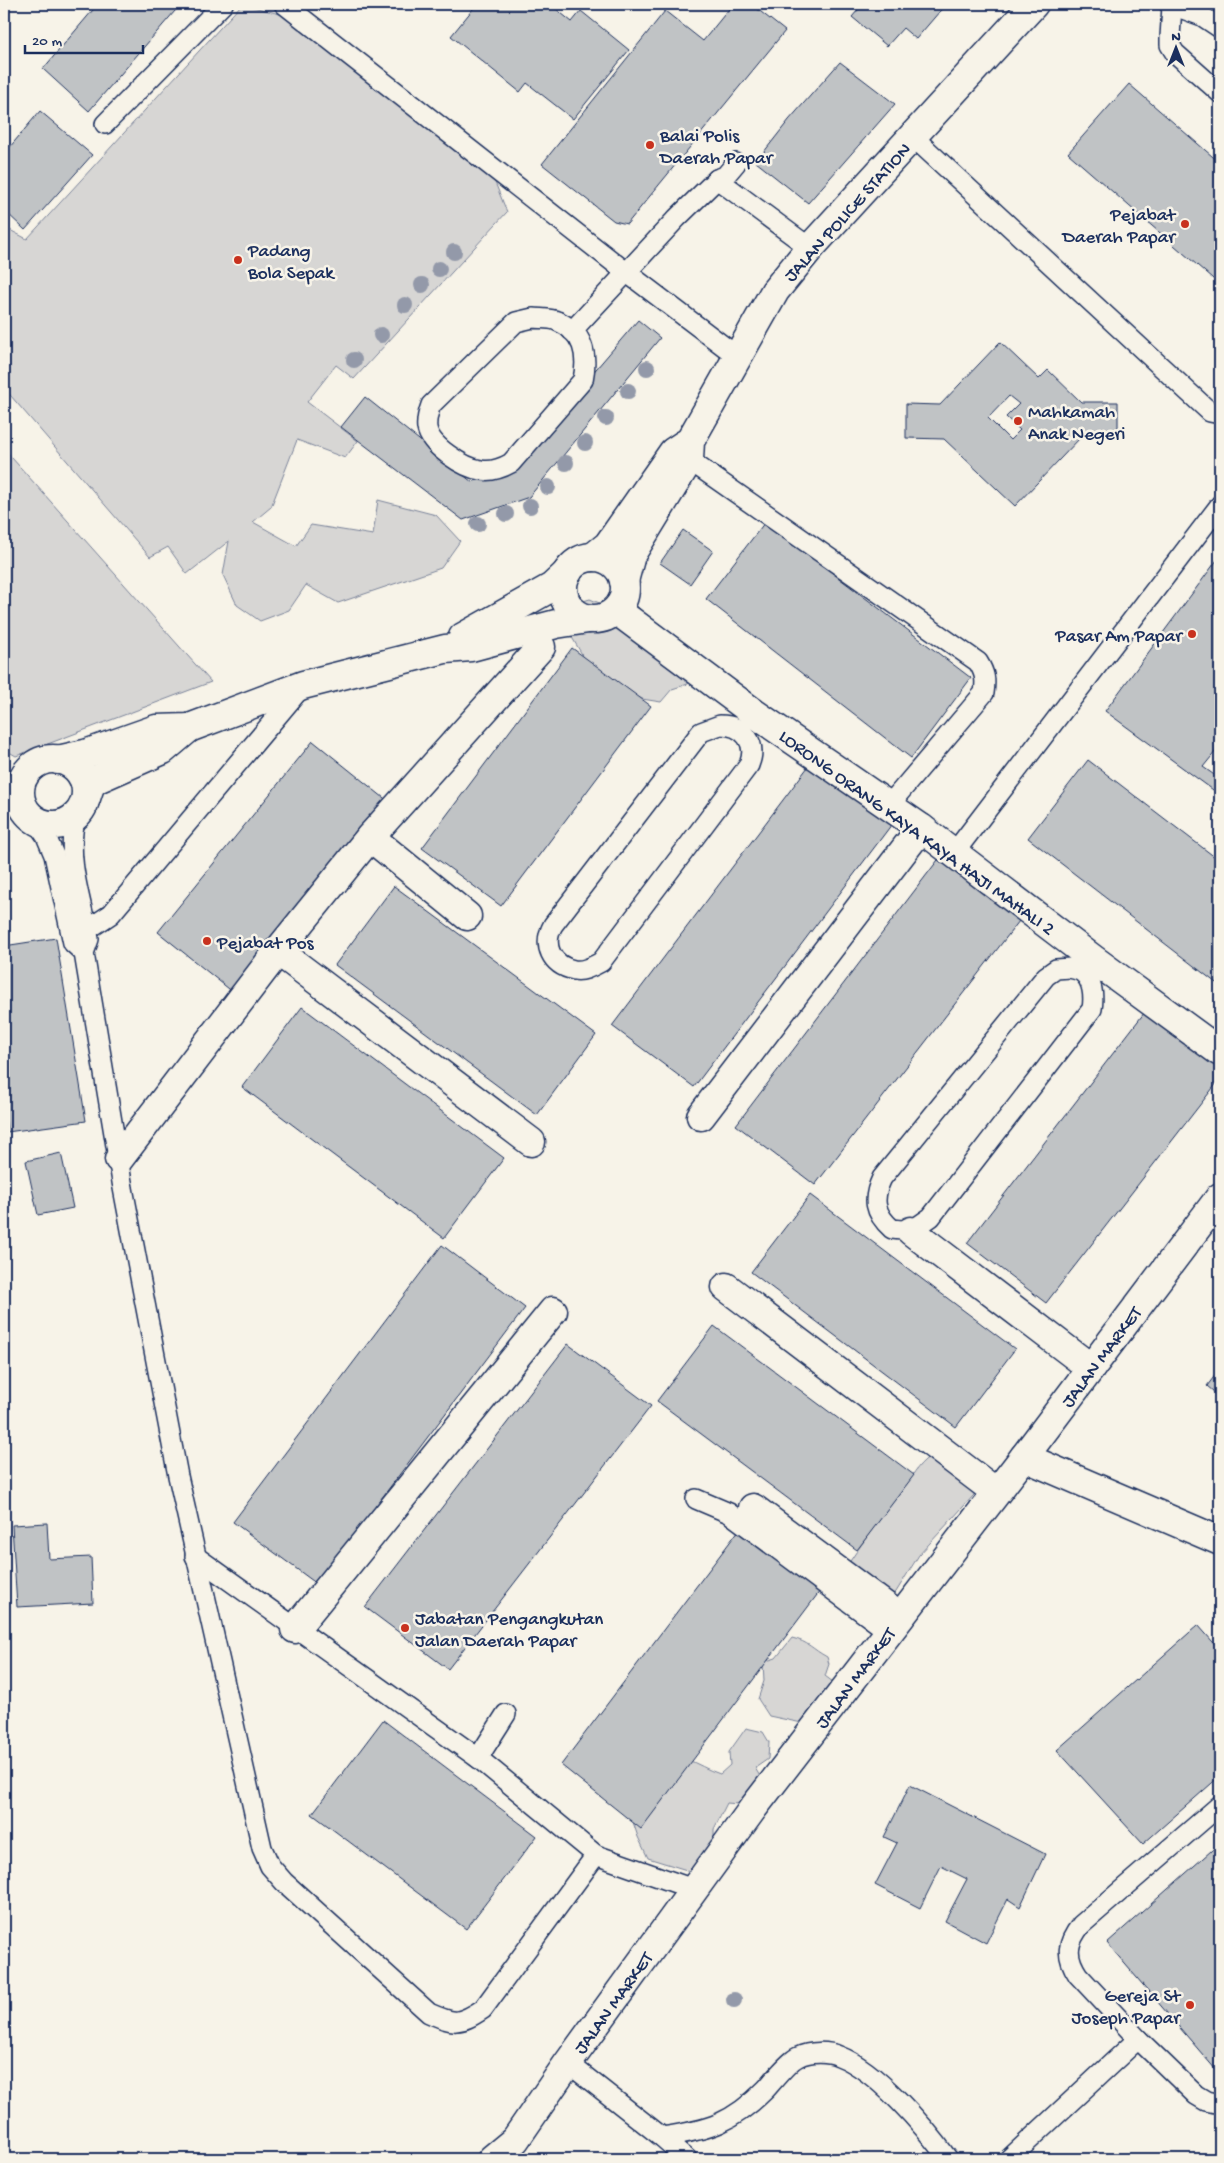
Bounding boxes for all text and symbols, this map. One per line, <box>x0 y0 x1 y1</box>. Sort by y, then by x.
scale bar <box>25 22 142 54</box>
north arrow <box>1152 22 1202 72</box>
text: N <box>1171 29 1181 46</box>
text: 20 m <box>32 33 62 51</box>
place label: Balai Polis Daerah Papar <box>658 126 775 171</box>
marker: Balai Polis Daerah Papar <box>644 139 656 151</box>
street label: JALAN POLICE STATION <box>780 139 917 288</box>
place label: Pejabat Daerah Papar <box>1061 205 1177 250</box>
marker: Pejabat Daerah Papar <box>1179 218 1191 230</box>
place label: Padang Bola Sepak <box>247 241 335 286</box>
marker: Padang Bola Sepak <box>232 254 244 266</box>
place label: Mahkamah Anak Negeri <box>1028 402 1125 447</box>
marker: Mahkamah Anak Negeri <box>1012 415 1024 427</box>
place label: Pasar Am Papar <box>1054 626 1184 649</box>
marker: Pasar Am Papar <box>1186 628 1198 640</box>
street label: LORONG ORANG KAYA KAYA HAJI MAHALI 2 <box>773 726 1058 942</box>
place label: Pejabat Pos <box>216 933 315 956</box>
marker: Pejabat Pos <box>201 935 213 947</box>
street label: JALAN MARKET <box>1057 1303 1149 1413</box>
place label: Jabatan Pengangkutan Jalan Daerah Papar <box>415 1609 603 1654</box>
marker: Jabatan Pengangkutan Jalan Daerah Papar <box>399 1622 411 1634</box>
street label: JALAN MARKET <box>811 1624 903 1734</box>
street label: JALAN MARKET <box>570 1948 660 2059</box>
place label: Gereja St Joseph Papar <box>1072 1986 1182 2031</box>
marker: Gereja St Joseph Papar <box>1184 1999 1196 2011</box>

